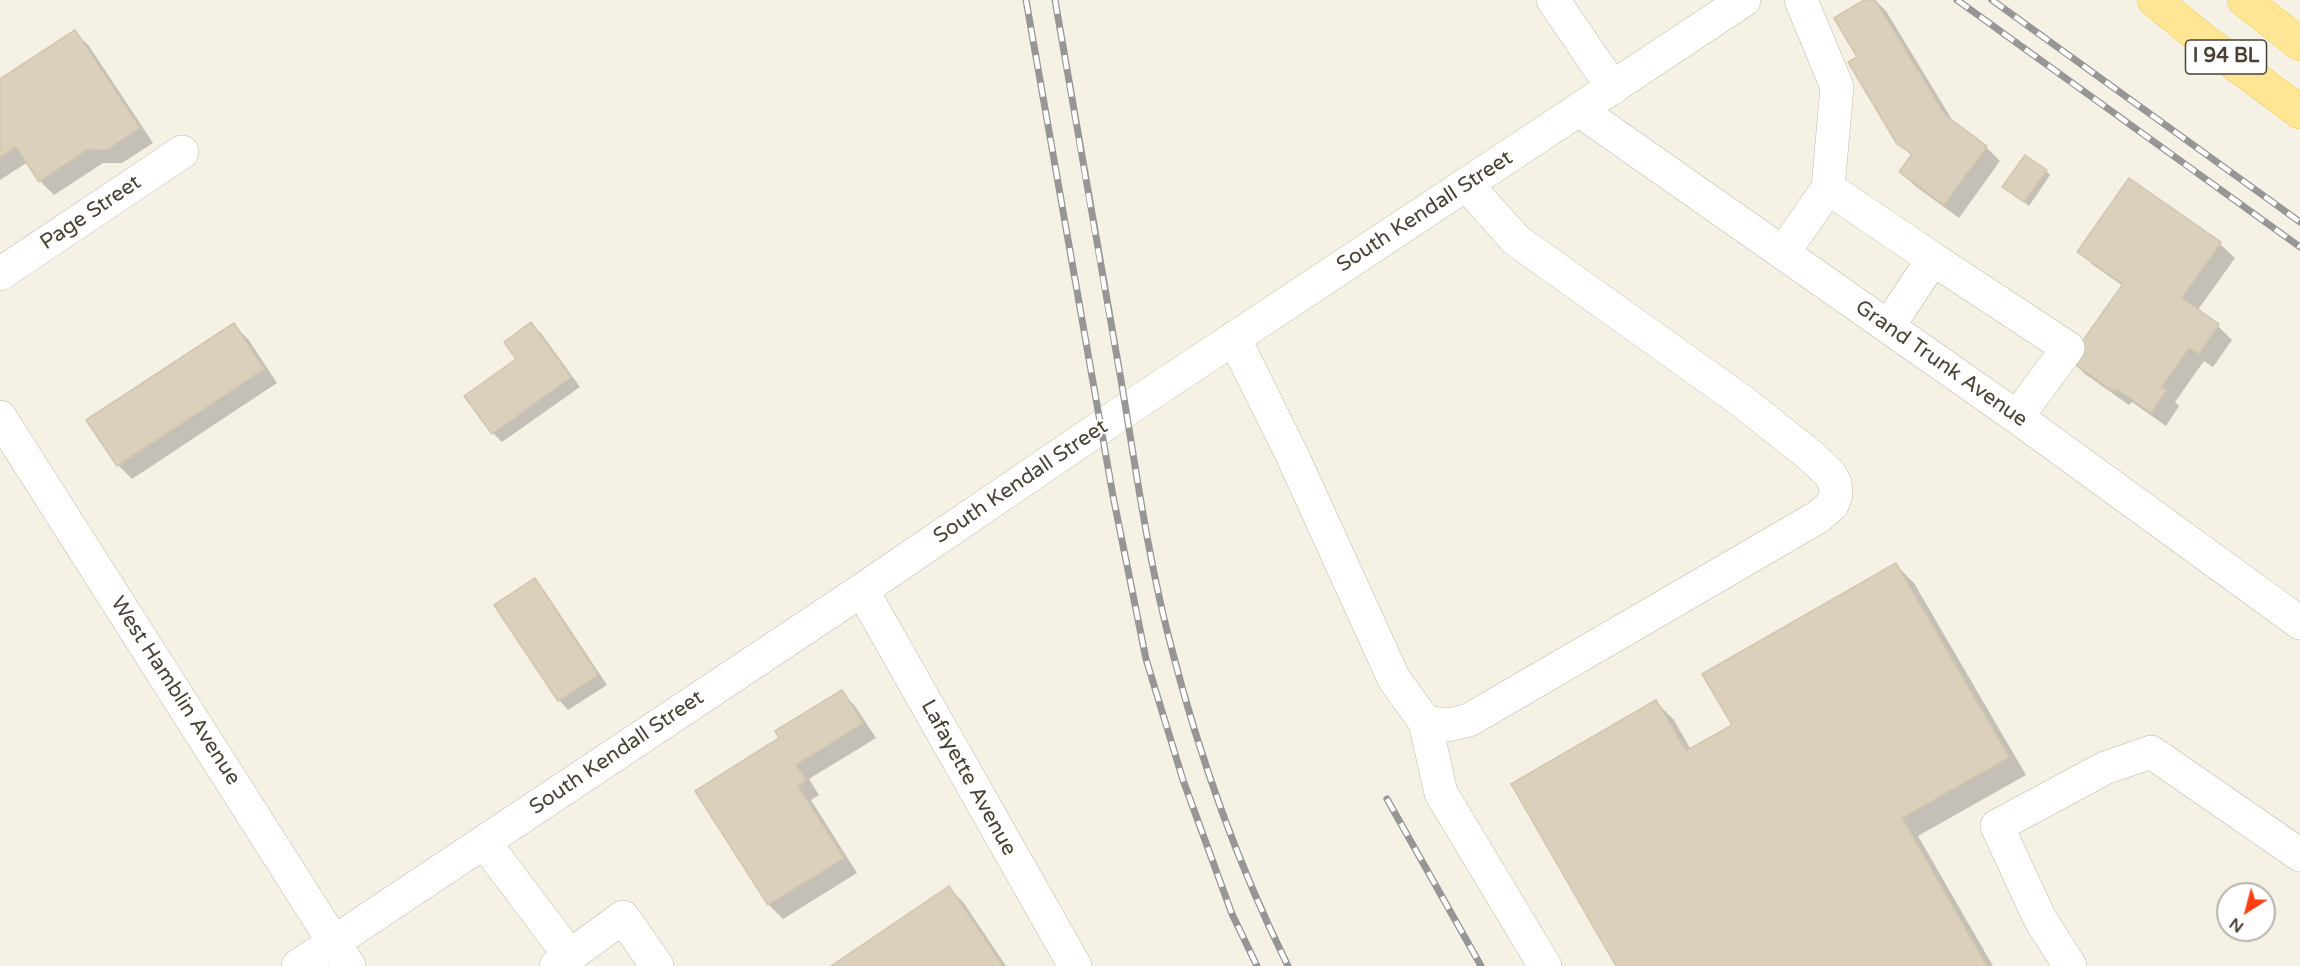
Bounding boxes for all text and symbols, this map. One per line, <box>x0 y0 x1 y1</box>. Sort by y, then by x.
road number: I 94 BL <box>2186 40 2266 74</box>
street label: South Kendall Street <box>1332 146 1518 278</box>
street label: Page Street <box>36 170 146 256</box>
street label: Grand Trunk Avenue <box>1850 295 2032 433</box>
street label: South Kendall Street <box>929 414 1113 550</box>
street label: West Hamblin Avenue <box>105 592 245 790</box>
street label: South Kendall Street <box>525 685 709 821</box>
street label: Lafayette Avenue <box>915 696 1021 860</box>
north arrow <box>2216 882 2276 942</box>
text: N <box>2226 913 2248 937</box>

